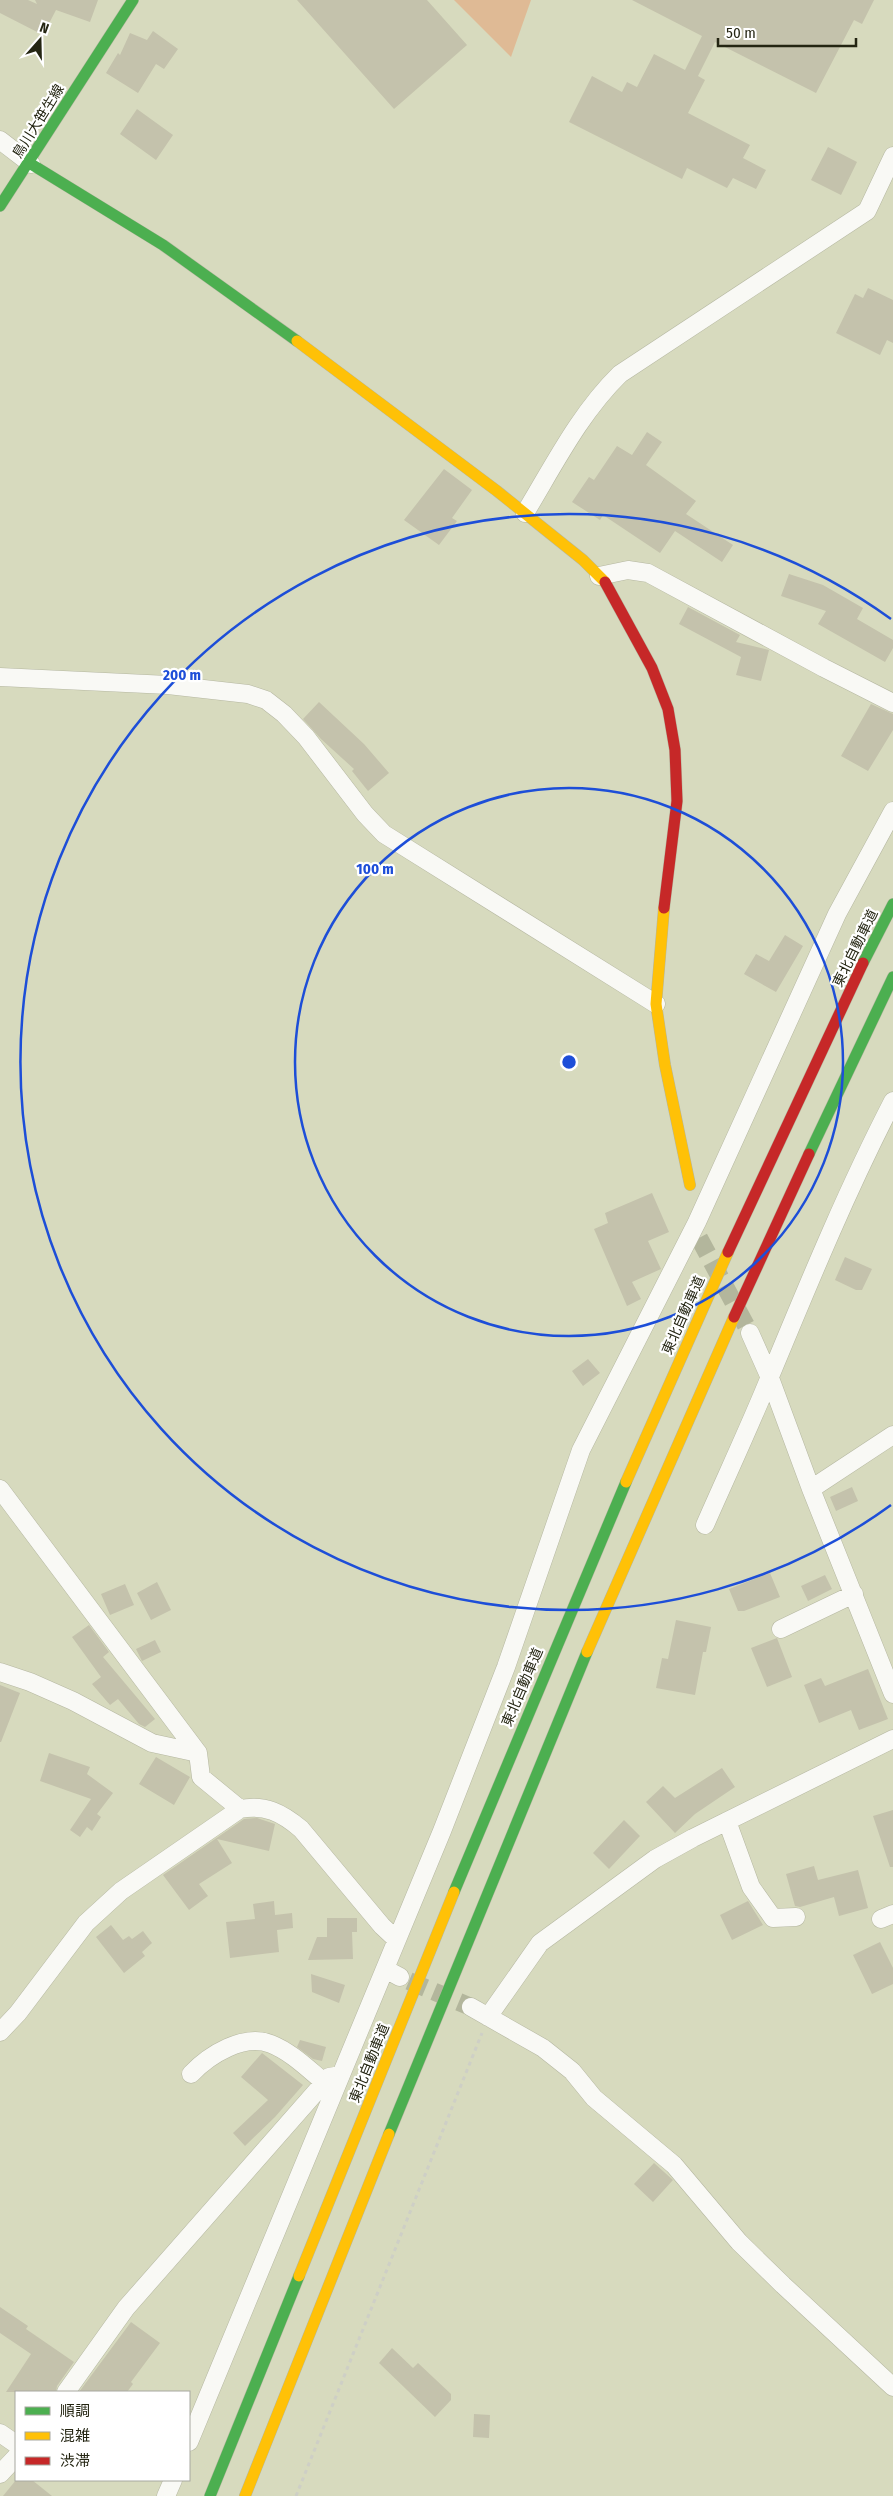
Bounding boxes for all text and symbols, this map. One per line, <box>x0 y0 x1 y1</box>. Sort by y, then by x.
north arrow <box>15 15 65 65</box>
scale bar <box>718 15 856 47</box>
text: N <box>37 19 51 38</box>
text: 50 m <box>726 24 756 42</box>
street label: 鳥川大笹生線 <box>9 81 68 161</box>
text: 200 m <box>162 666 201 684</box>
text: 100 m <box>356 860 394 878</box>
street label: 東北自動車道 <box>829 907 882 990</box>
centre of rings <box>560 1053 578 1071</box>
street label: 東北自動車道 <box>659 1273 708 1357</box>
street label: 東北自動車道 <box>498 1645 547 1729</box>
street label: 東北自動車道 <box>346 2021 393 2105</box>
legend <box>15 2391 190 2481</box>
text: 順調 <box>60 2402 90 2420</box>
text: 混雑 <box>60 2427 90 2445</box>
text: 渋滞 <box>60 2452 90 2470</box>

